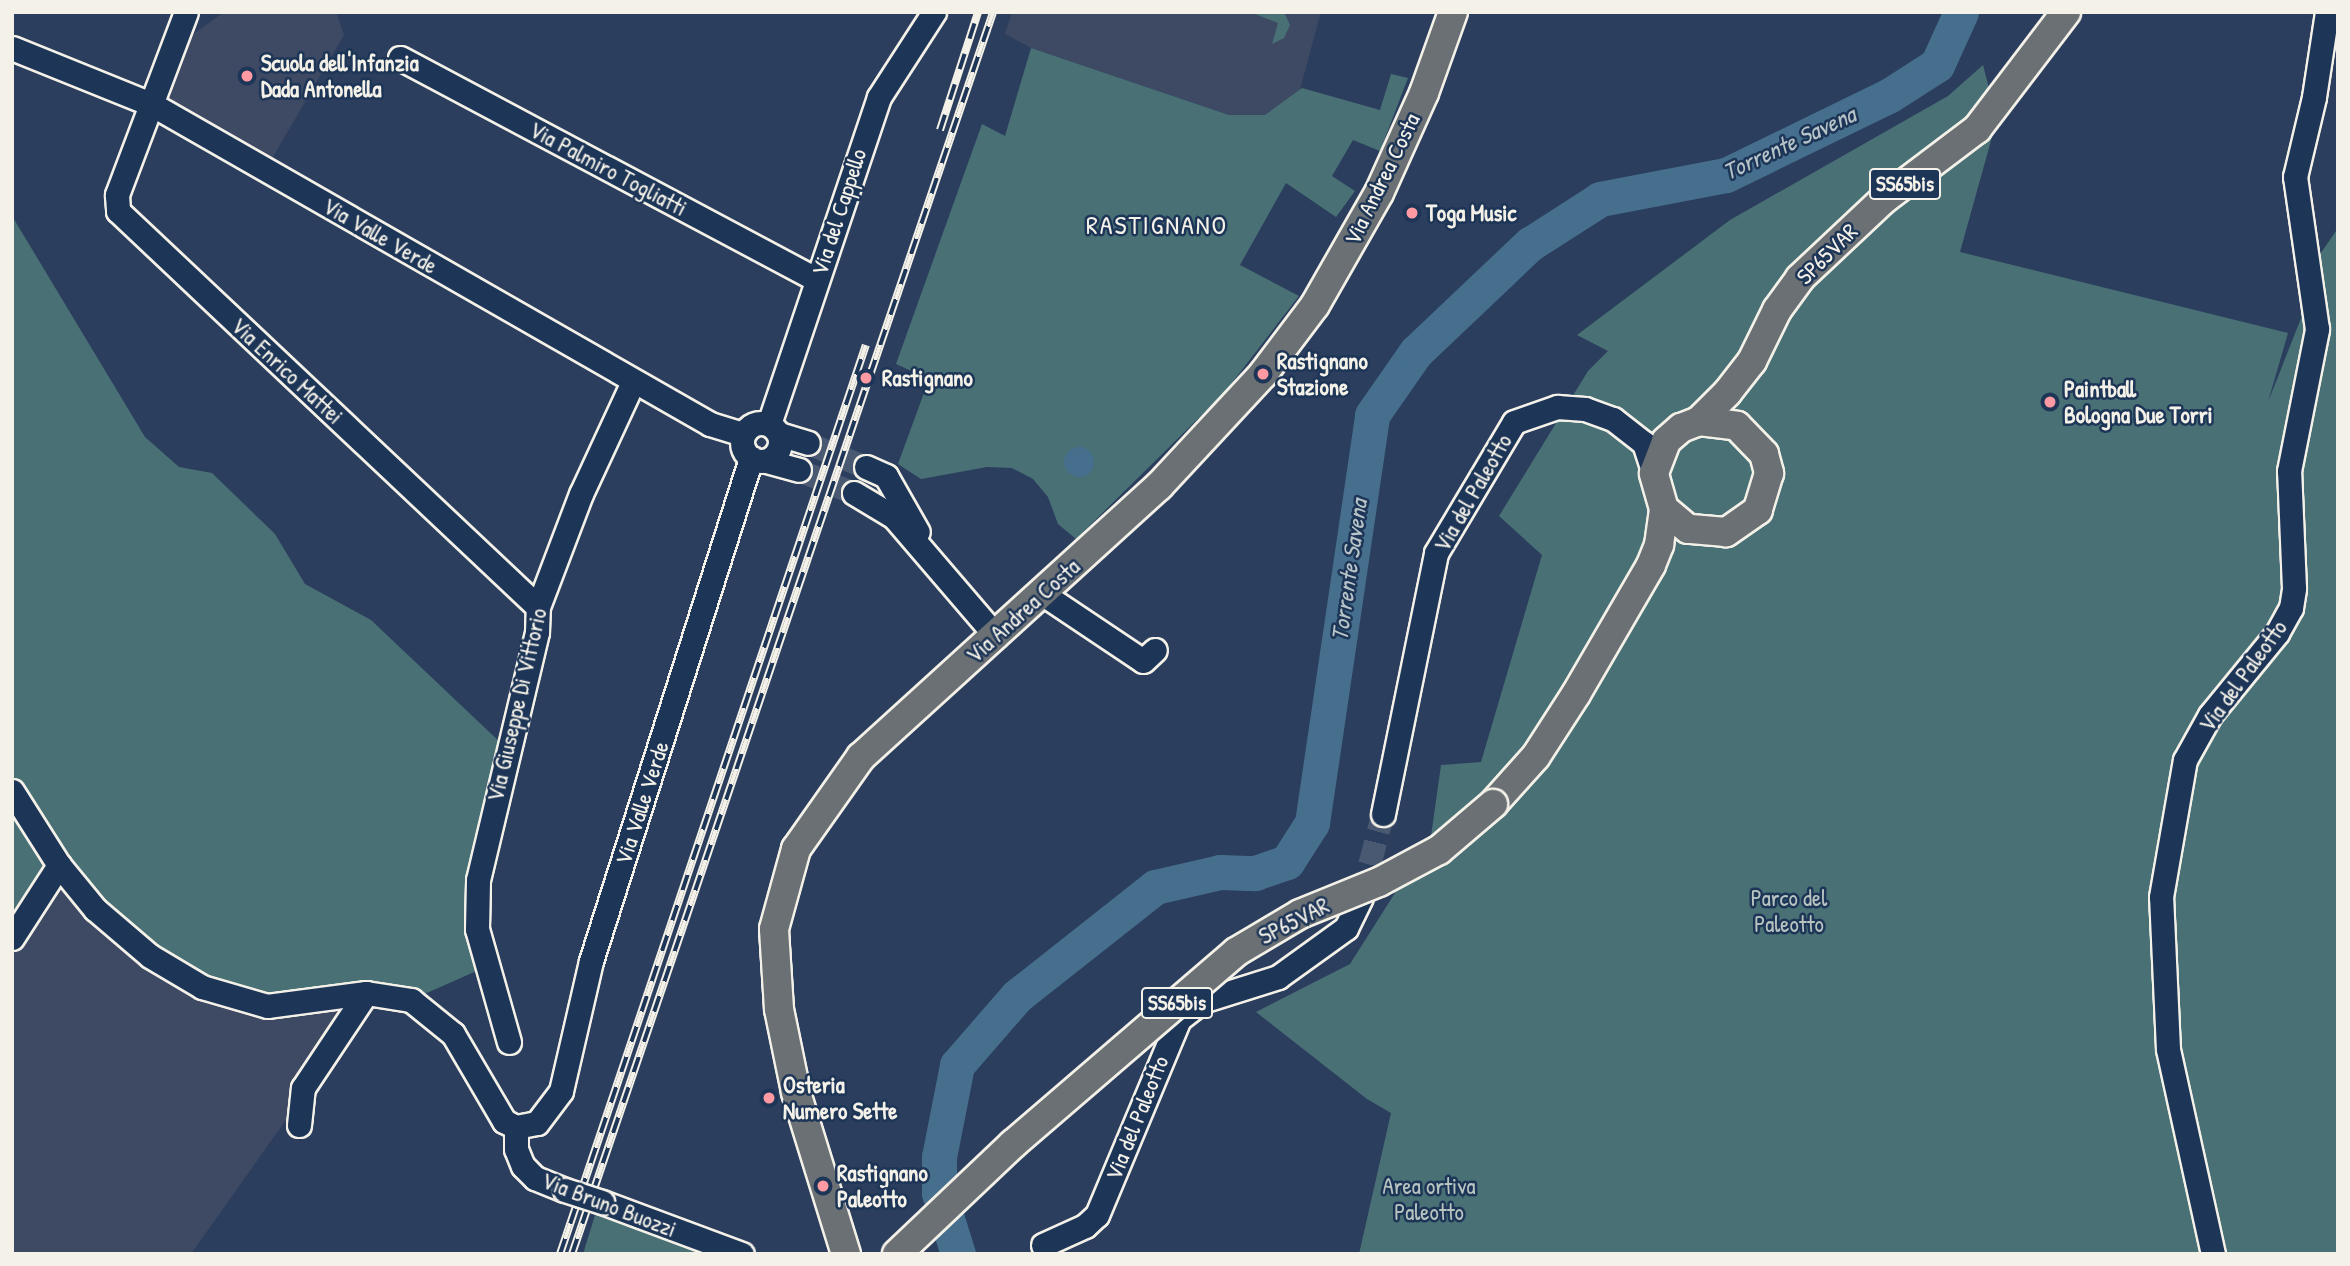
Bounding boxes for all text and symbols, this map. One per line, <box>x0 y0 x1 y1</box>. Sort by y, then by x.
place label: Scuola dell'Infanzia Dada Antonella <box>261 49 419 103</box>
marker: Scuola dell'Infanzia Dada Antonella <box>239 68 255 84</box>
water label: Torrente Savena <box>1718 100 1860 186</box>
street label: Via Andrea Costa <box>1338 109 1426 249</box>
street label: Via Palmiro Togliatti <box>525 116 691 222</box>
street label: Via del Cappello <box>806 145 872 279</box>
road number: SS65bis <box>1868 166 1942 202</box>
street label: Via Valle Verde <box>318 192 442 280</box>
place label: Toga Music <box>1426 199 1516 227</box>
marker: Toga Music <box>1404 205 1420 221</box>
district label: RASTIGNANO <box>1087 209 1227 241</box>
street label: SP65VAR <box>1791 218 1863 290</box>
street label: Via Enrico Mattei <box>225 312 349 430</box>
place label: Rastignano Stazione <box>1277 347 1368 401</box>
place label: Rastignano <box>882 364 973 392</box>
marker: Rastignano Stazione <box>1255 366 1271 382</box>
marker: Rastignano <box>856 368 876 388</box>
place label: Paintball Bologna Due Torri <box>2064 375 2213 429</box>
marker: Paintball Bologna Due Torri <box>2042 394 2058 410</box>
street label: Via del Paleotto <box>1428 429 1518 557</box>
water label: Torrente Savena <box>1325 497 1373 643</box>
street label: Via Andrea Costa <box>961 553 1085 669</box>
street label: Via Giuseppe Di Vittorio <box>481 606 553 804</box>
street label: Via del Paleotto <box>2193 615 2293 737</box>
street label: Via Valle Verde <box>609 738 675 868</box>
park label: Parco del Paleotto <box>1751 884 1827 938</box>
street label: SP65VAR <box>1254 892 1334 950</box>
road number: SS65bis <box>1140 986 1214 1020</box>
street label: Via del Paleotto <box>1100 1052 1174 1184</box>
place label: Osteria Numero Sette <box>783 1071 897 1125</box>
marker: Osteria Numero Sette <box>761 1090 777 1106</box>
place label: Rastignano Paleotto <box>837 1159 928 1213</box>
street label: Via Bruno Buozzi <box>538 1167 680 1243</box>
park label: Area ortiva Paleotto <box>1383 1172 1475 1226</box>
marker: Rastignano Paleotto <box>815 1178 831 1194</box>

